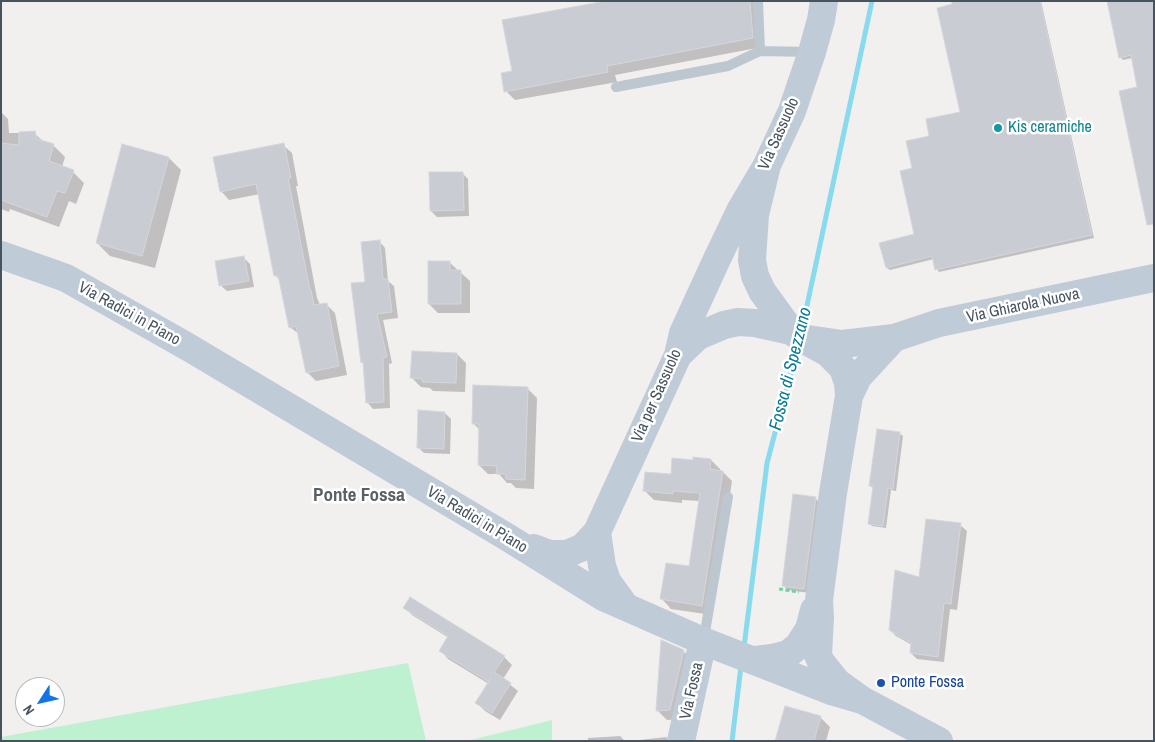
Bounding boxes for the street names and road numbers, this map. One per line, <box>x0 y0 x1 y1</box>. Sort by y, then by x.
street label: Via Sassuolo <box>755 95 803 173</box>
street label: Via Radici in Piano <box>75 278 183 350</box>
street label: Via Ghiarola Nuova <box>965 285 1081 327</box>
street label: Via per Sassuolo <box>628 347 686 445</box>
street label: Via Radici in Piano <box>423 483 531 557</box>
street label: Via Fossa <box>676 660 708 722</box>

